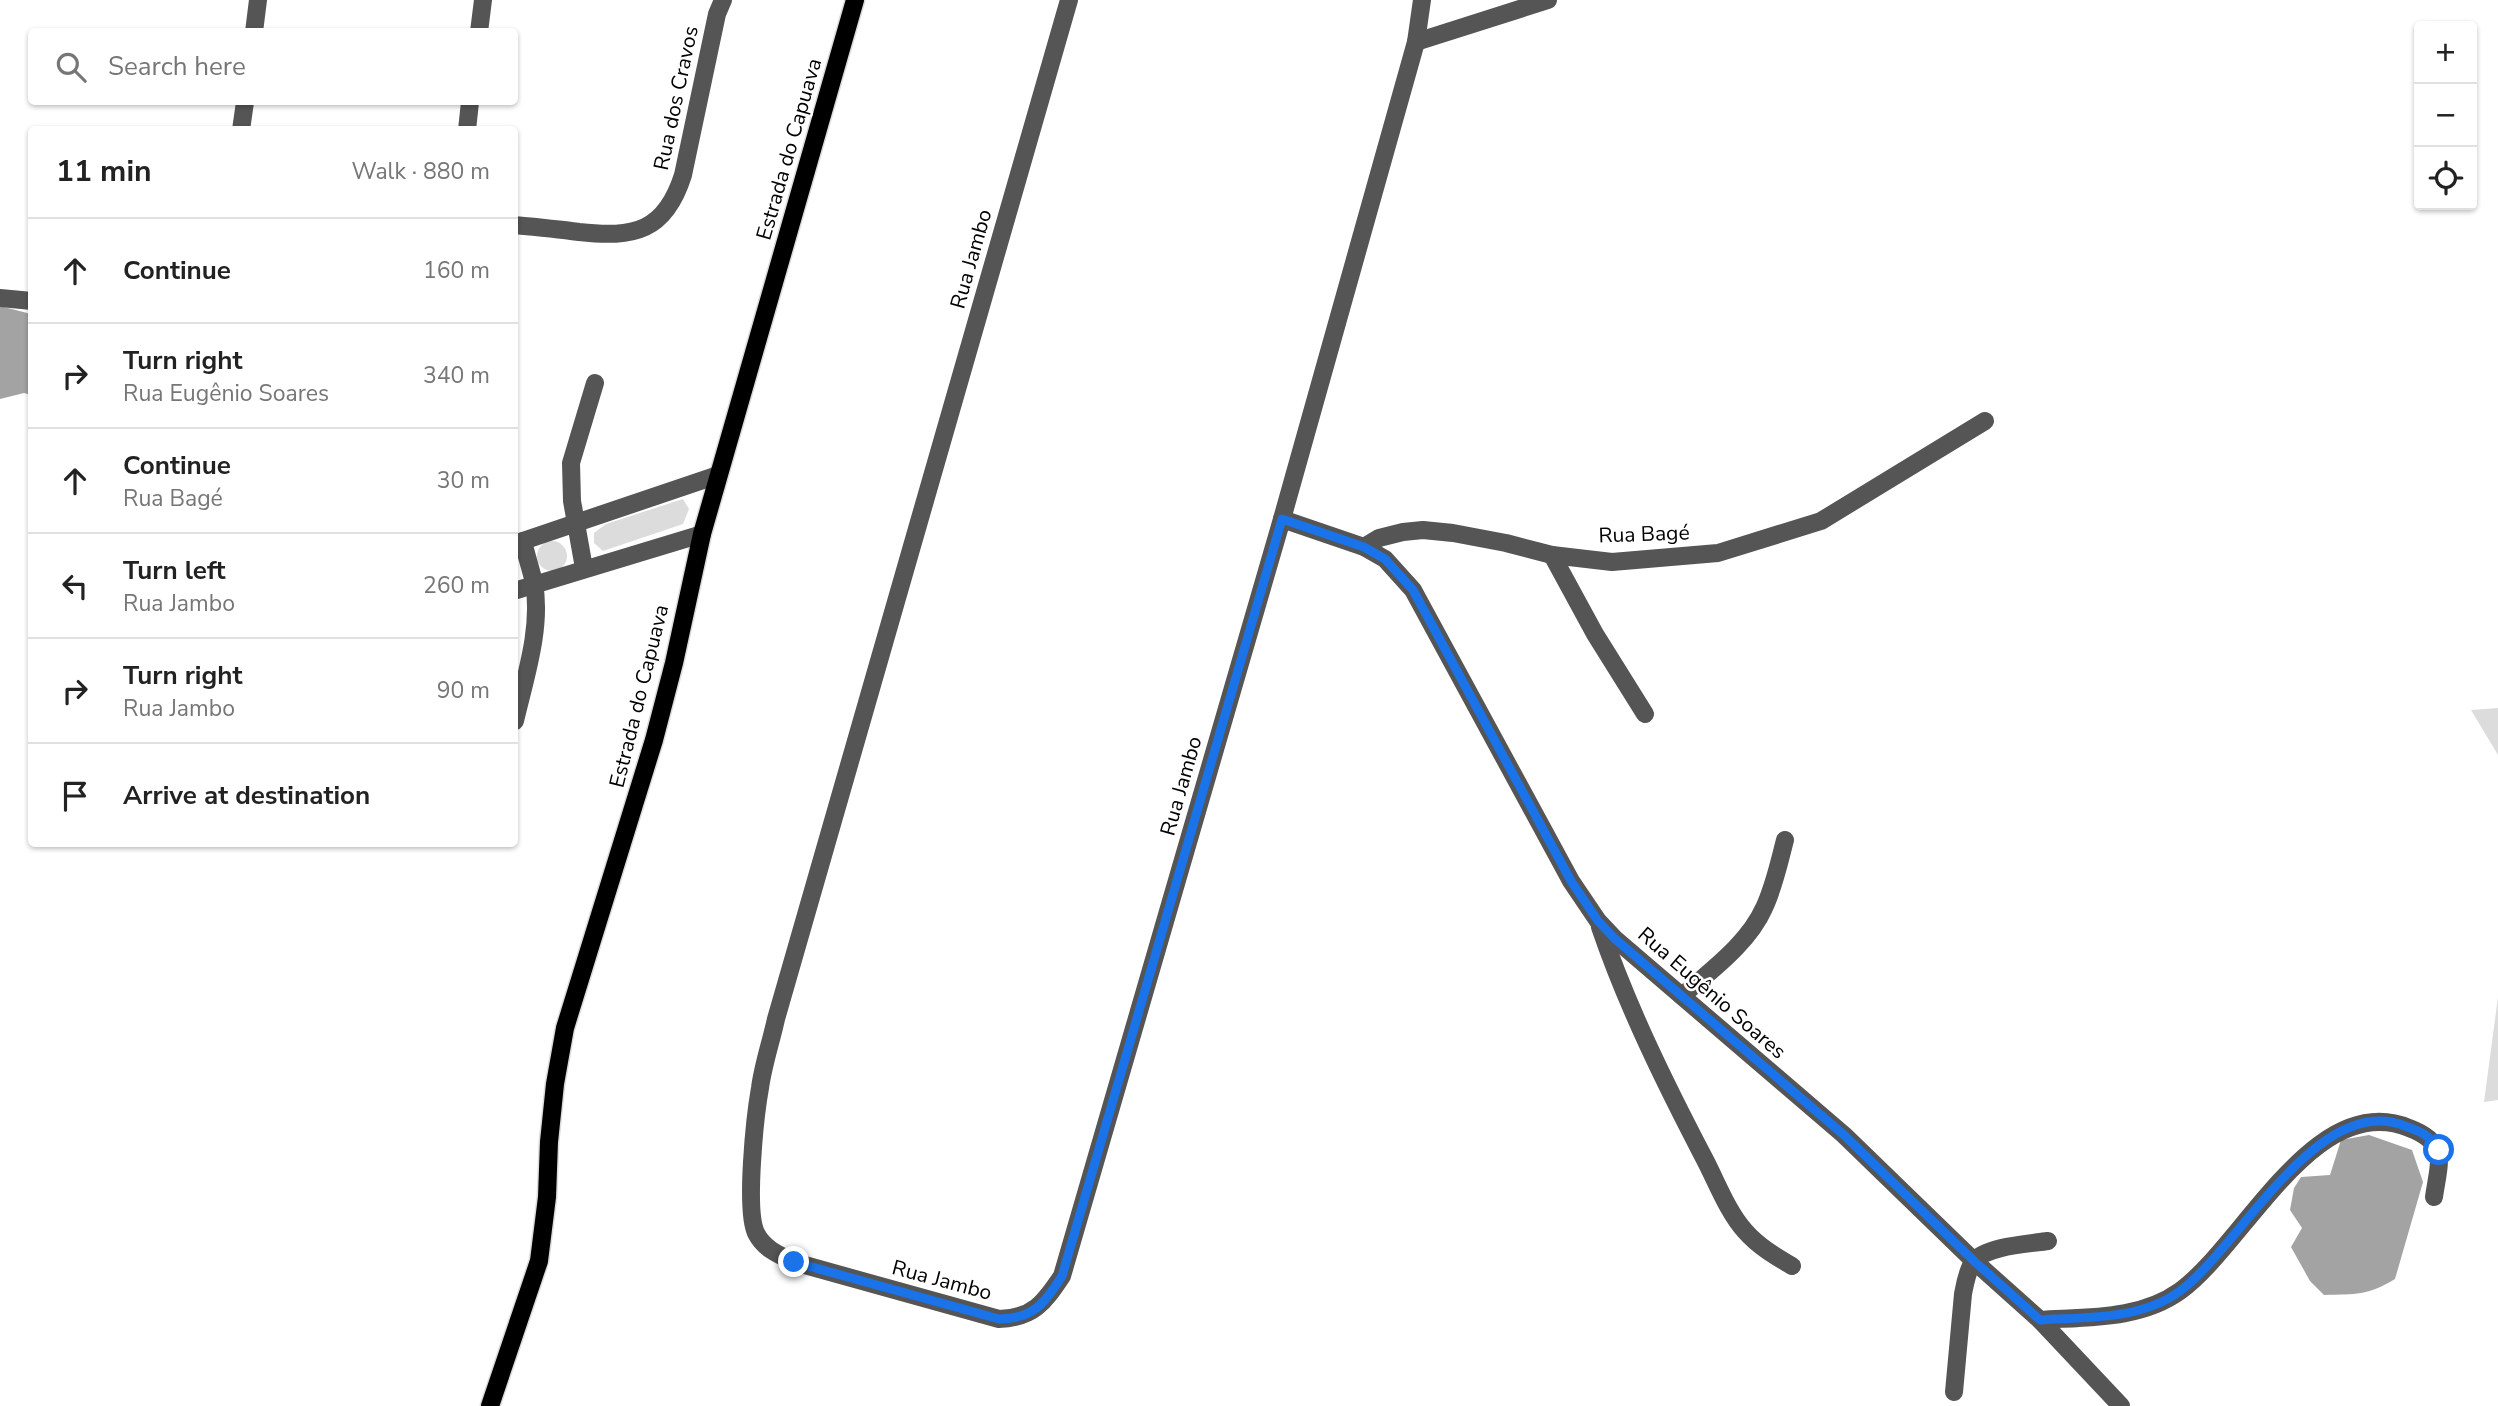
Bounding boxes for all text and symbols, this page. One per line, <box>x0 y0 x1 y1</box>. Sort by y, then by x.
map controls <box>2414 21 2477 210</box>
button: + <box>2414 21 2477 84</box>
street label: Rua dos Cravos <box>647 23 705 173</box>
search box <box>28 28 518 105</box>
icon: search <box>52 48 90 86</box>
text: Search here <box>108 49 246 84</box>
street label: Estrada do Capuava <box>750 55 828 243</box>
button: − <box>2414 84 2477 147</box>
button: locate <box>2414 147 2477 210</box>
text: 11 min <box>56 151 152 192</box>
text: Walk · 880 m <box>351 156 490 187</box>
street label: Rua Jambo <box>943 206 999 312</box>
icon: ahead <box>56 252 94 290</box>
text: Continue <box>123 253 231 288</box>
text: 160 m <box>423 255 490 286</box>
text: Turn right <box>123 343 242 378</box>
icon: right <box>56 357 94 395</box>
text: 340 m <box>423 360 490 391</box>
text: Rua Eugênio Soares <box>123 378 329 409</box>
text: Continue <box>123 448 231 483</box>
icon: ahead <box>56 462 94 500</box>
text: 30 m <box>437 465 490 496</box>
text: Rua Bagé <box>123 483 223 514</box>
street label: Rua Bagé <box>1598 518 1690 550</box>
text: Turn left <box>123 553 226 588</box>
icon: left <box>56 567 94 605</box>
text: 260 m <box>423 570 490 601</box>
text: Rua Jambo <box>123 588 235 619</box>
street label: Estrada do Capuava <box>603 602 675 790</box>
text: Turn right <box>123 658 242 693</box>
icon: right <box>56 672 94 710</box>
text: 90 m <box>437 675 490 706</box>
text: Rua Jambo <box>123 693 235 724</box>
street label: Rua Jambo <box>1153 733 1209 839</box>
icon: arrive <box>56 777 94 815</box>
text: Arrive at destination <box>123 778 370 813</box>
street label: Rua Eugênio Soares <box>1632 921 1792 1065</box>
route start <box>2423 1134 2454 1165</box>
route end <box>778 1246 809 1277</box>
street label: Rua Jambo <box>889 1253 995 1307</box>

